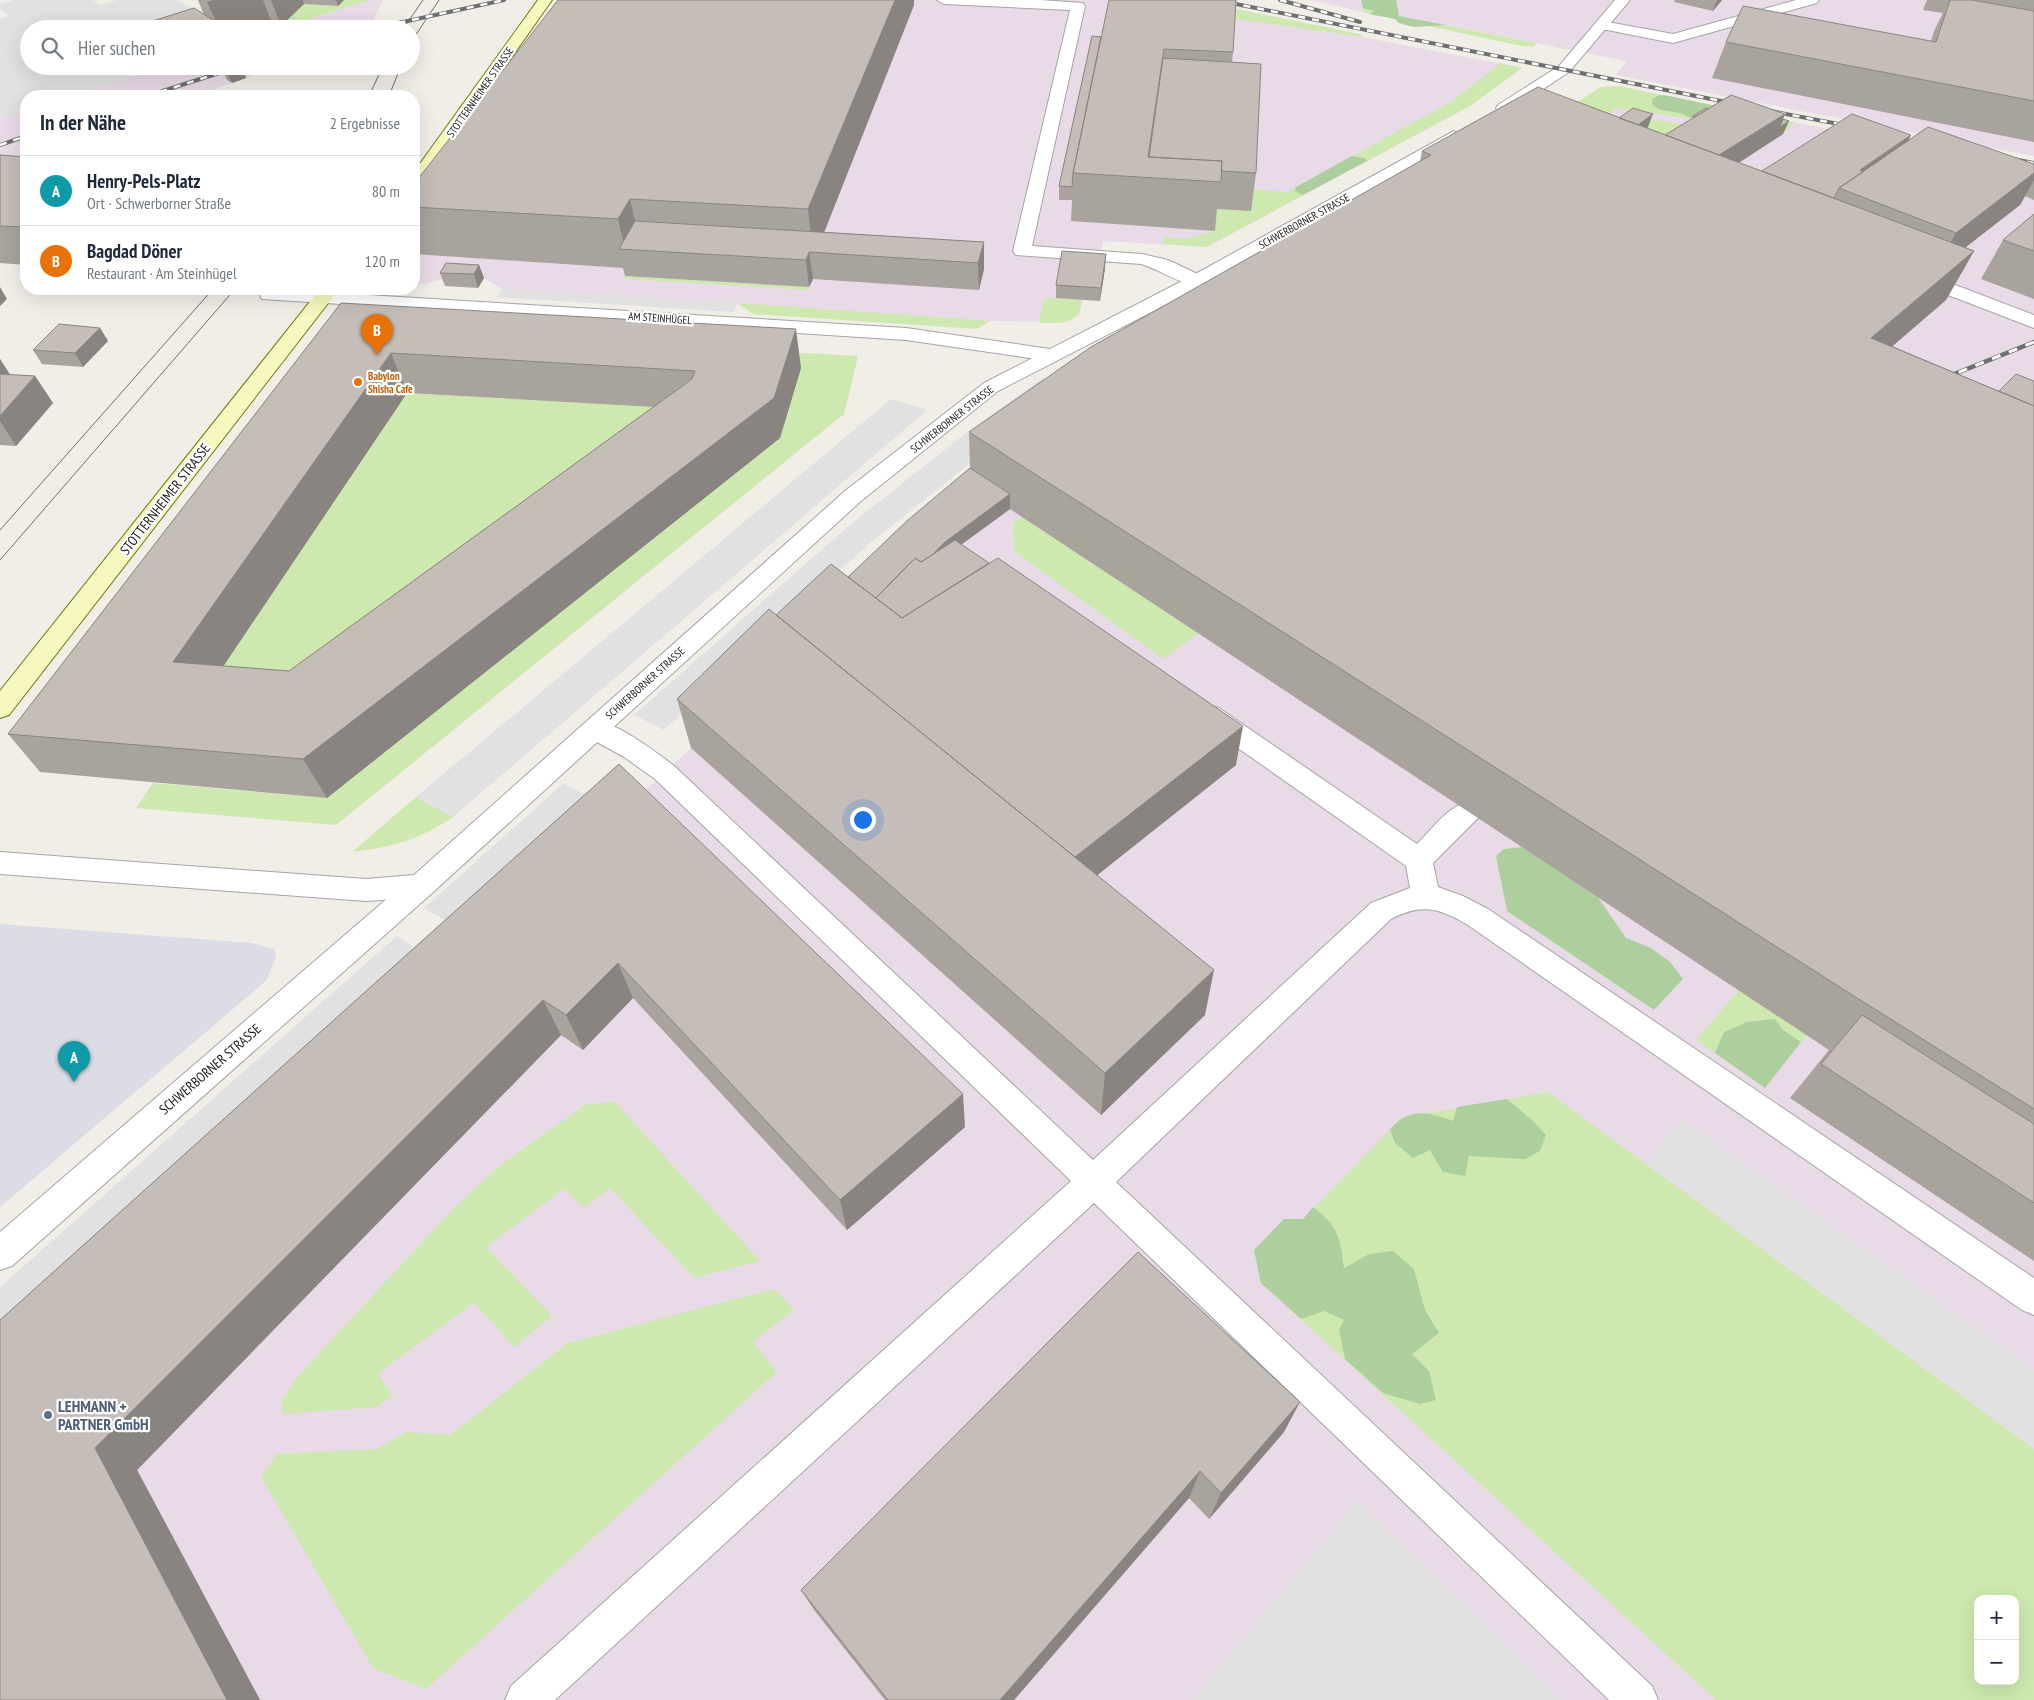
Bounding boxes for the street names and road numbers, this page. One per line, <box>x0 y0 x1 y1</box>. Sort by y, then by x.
street label: STOTTERNHEIMER STRASSE <box>443 44 517 140</box>
street label: SCHWERBORNER STRASSE <box>1256 190 1352 252</box>
street label: AM STEINHÜGEL <box>628 309 693 327</box>
street label: SCHWERBORNER STRASSE <box>908 382 997 456</box>
street label: STOTTERNHEIMER STRASSE <box>116 440 214 558</box>
street label: SCHWERBORNER STRASSE <box>602 644 688 722</box>
street label: SCHWERBORNER STRASSE <box>155 1020 265 1118</box>

